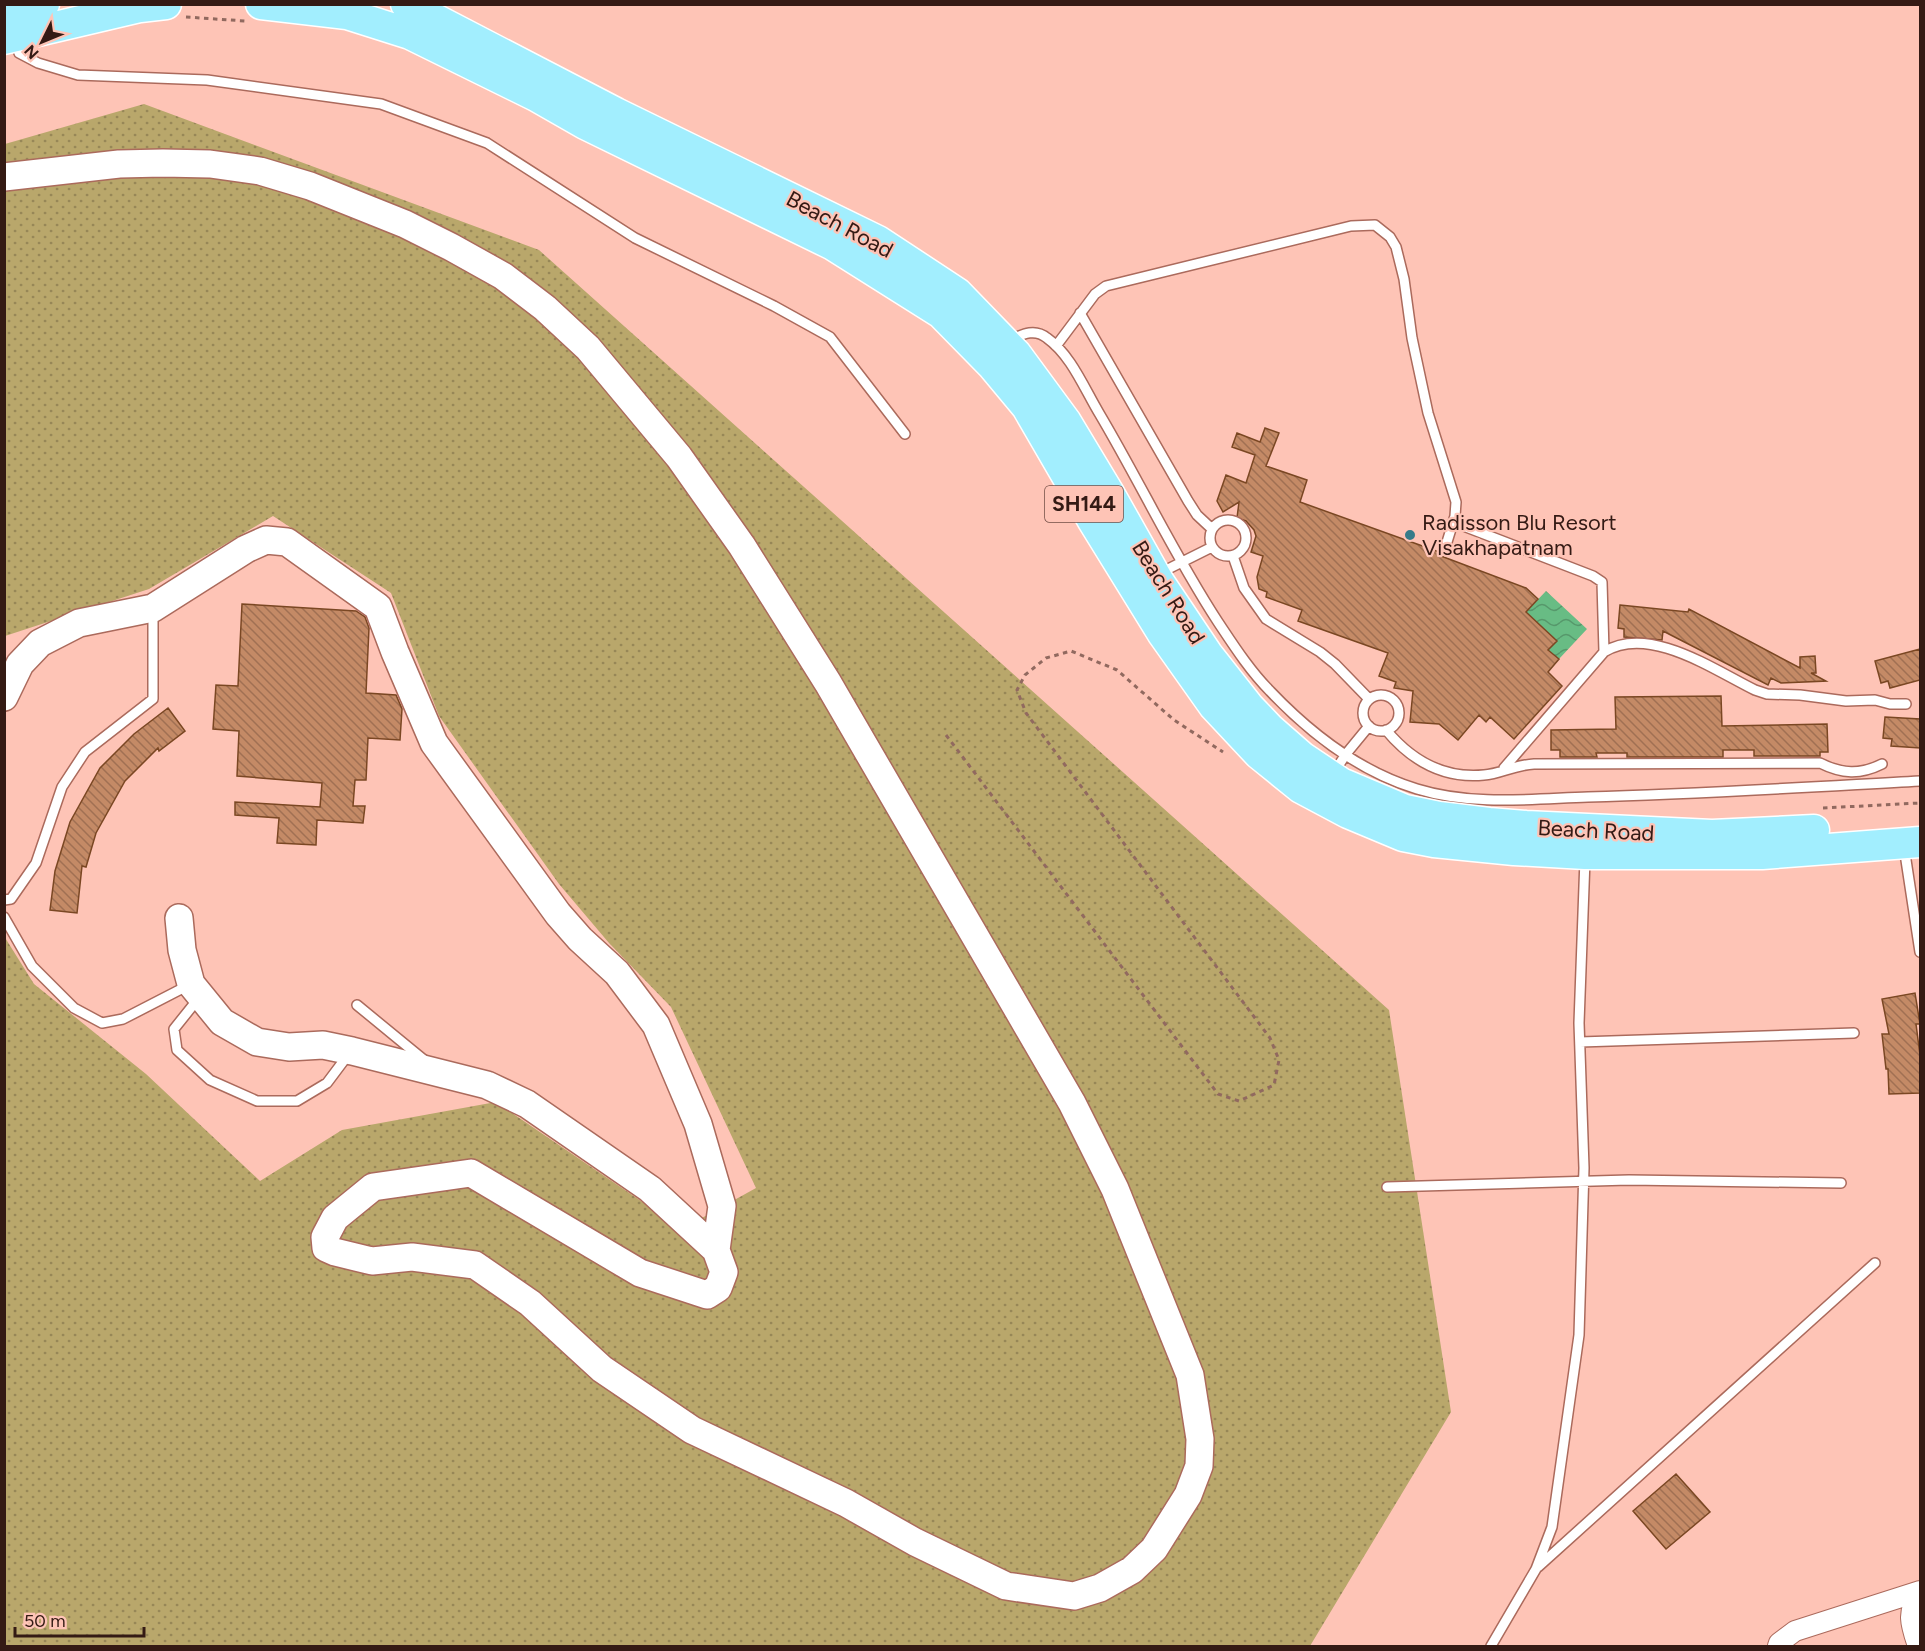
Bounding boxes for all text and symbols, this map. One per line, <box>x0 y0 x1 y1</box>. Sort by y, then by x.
north arrow <box>12 12 72 72</box>
text: N <box>20 41 43 63</box>
street label: Beach Road <box>782 185 898 264</box>
road number: SH144 <box>1045 486 1123 522</box>
place label: Radisson Blu Resort Visakhapatnam <box>1422 509 1617 561</box>
marker: Radisson Blu Resort Visakhapatnam <box>1403 528 1417 542</box>
street label: Beach Road <box>1126 536 1211 649</box>
street label: Beach Road <box>1537 814 1655 847</box>
scale bar <box>15 1600 144 1638</box>
text: 50 m <box>24 1610 66 1632</box>

